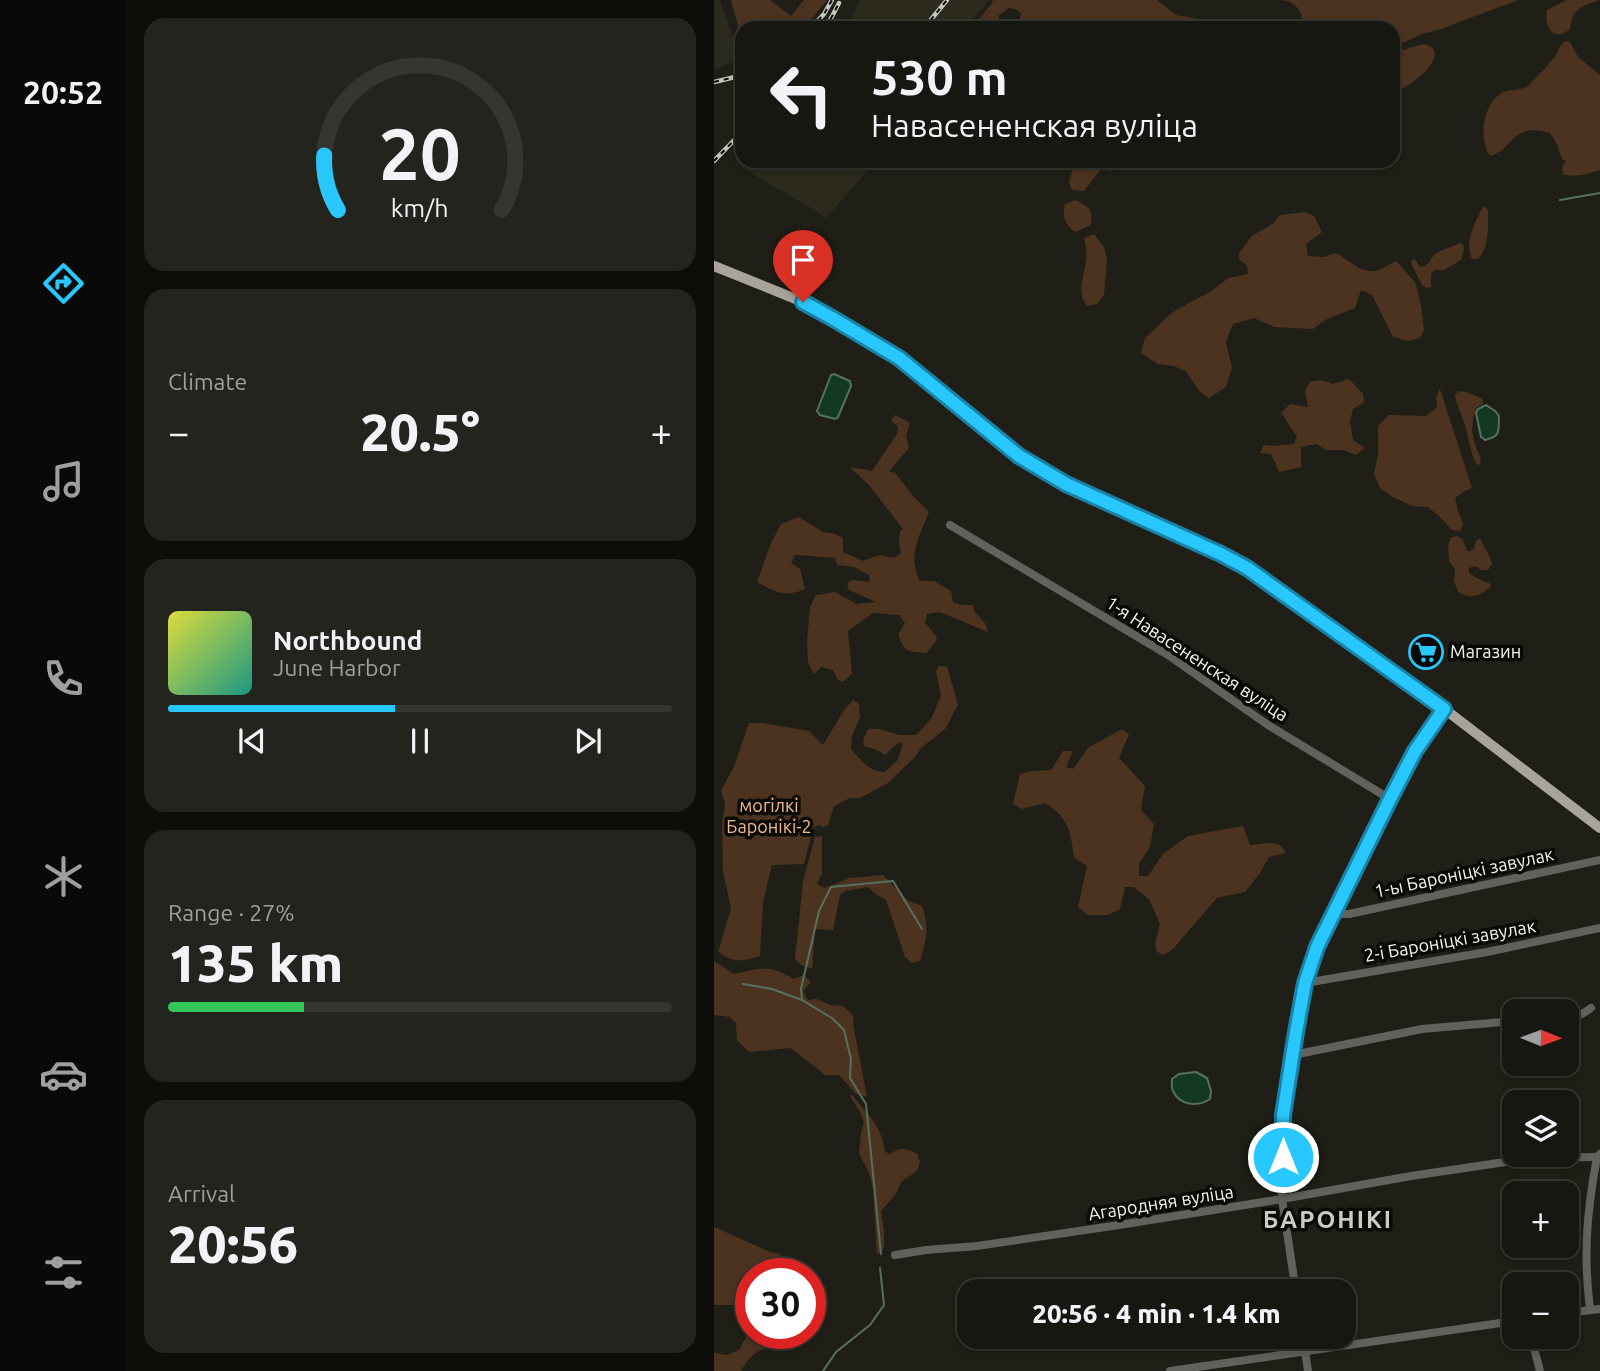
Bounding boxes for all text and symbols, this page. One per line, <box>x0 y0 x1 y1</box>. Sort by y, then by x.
icon: left <box>756 49 847 140</box>
text: 530 m <box>871 49 1008 104</box>
text: 20:52 <box>23 74 103 110</box>
text: Навасененская вуліца <box>871 107 1198 143</box>
text: 20 <box>379 113 461 195</box>
text: km/h <box>391 194 449 222</box>
pin <box>773 230 833 302</box>
icon: arrive <box>784 241 822 279</box>
icon: directions <box>39 259 88 308</box>
text: Climate <box>168 369 247 394</box>
text: 20.5° <box>360 403 480 461</box>
text: − <box>168 411 189 453</box>
text: + <box>651 411 672 453</box>
icon: music <box>39 457 88 506</box>
street label: 1-я Навасененская вуліца <box>1103 592 1292 725</box>
text: Northbound <box>273 626 422 655</box>
supermarket icon: Магазин <box>1407 633 1445 671</box>
place label: Магазин <box>1450 641 1521 661</box>
icon: phone <box>39 654 88 703</box>
text: June Harbor <box>273 655 401 680</box>
icon: previous <box>233 722 271 760</box>
icon: pause <box>401 722 439 760</box>
icon: next <box>569 722 607 760</box>
park label: могілкі Баронікі-2 <box>726 795 812 836</box>
street label: 1-ы Бароніцкі завулак <box>1372 843 1555 901</box>
icon: climate <box>39 852 88 901</box>
text: Range · 27% <box>168 900 295 925</box>
street label: 2-і Бароніцкі завулак <box>1363 915 1537 965</box>
text: 135 km <box>168 934 343 992</box>
north arrow <box>1502 999 1578 1076</box>
map controls <box>1502 999 1579 1349</box>
icon: car <box>39 1050 88 1099</box>
button: layers <box>1502 1090 1579 1167</box>
position arrow <box>1246 1120 1320 1194</box>
text: Arrival <box>168 1181 235 1206</box>
street label: Агародняя вуліца <box>1087 1181 1235 1223</box>
button: + <box>1502 1181 1579 1258</box>
district label: БАРОНІКІ <box>1263 1206 1393 1233</box>
text: 20:56 <box>168 1215 298 1273</box>
icon: filters <box>39 1248 88 1297</box>
speed limit sign: 30 <box>735 1258 826 1349</box>
button: − <box>1502 1272 1579 1349</box>
text: 20:56 · 4 min · 1.4 km <box>1032 1299 1281 1328</box>

